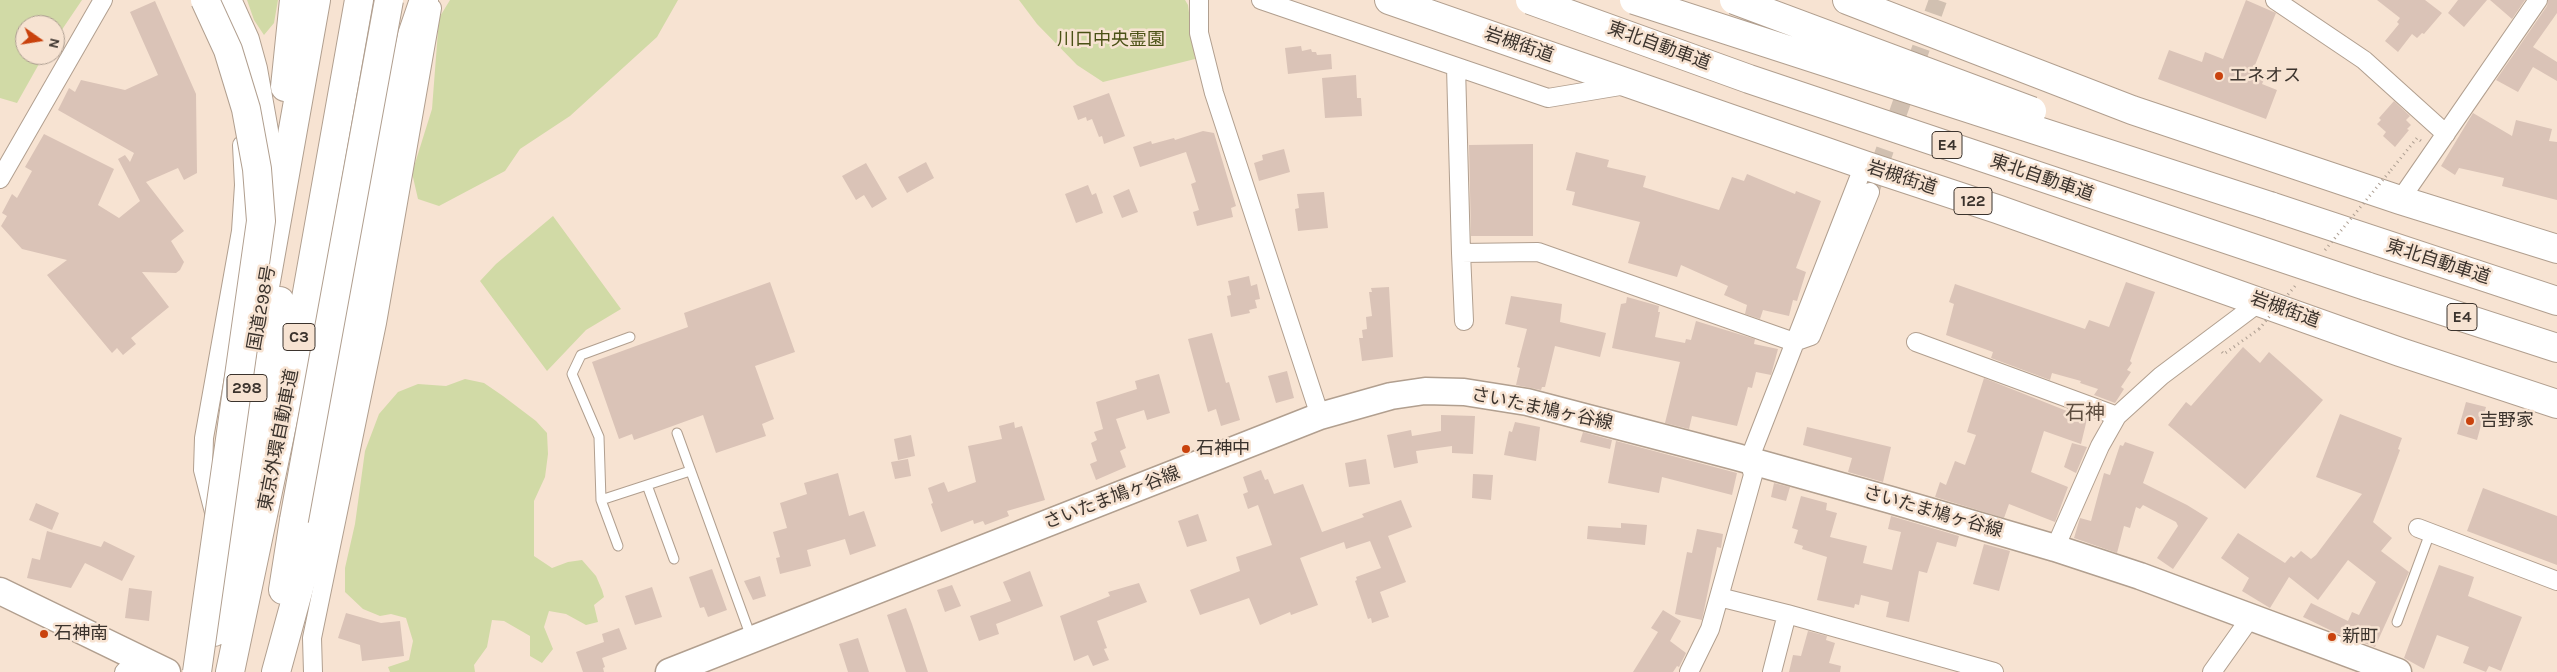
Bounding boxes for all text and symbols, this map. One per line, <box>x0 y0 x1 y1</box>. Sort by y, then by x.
north arrow <box>15 15 65 65</box>
street label: 東北自動車道 <box>1605 17 1713 75</box>
street label: 岩槻街道 <box>1481 23 1557 67</box>
park label: 川口中央霊園 <box>1057 29 1165 51</box>
text: N <box>45 36 64 50</box>
place label: エネオス <box>2229 65 2301 87</box>
marker: エネオス <box>2213 70 2225 82</box>
road number: E4 <box>1932 132 1962 158</box>
street label: 東北自動車道 <box>1987 150 2097 206</box>
street label: 岩槻街道 <box>1864 157 1940 199</box>
road number: 122 <box>1954 188 1992 215</box>
street label: 東北自動車道 <box>2383 235 2493 289</box>
street label: 国道298号 <box>244 264 280 352</box>
street label: 岩槻街道 <box>2247 288 2323 332</box>
road number: E4 <box>2447 304 2477 330</box>
road number: C3 <box>283 324 315 351</box>
street label: 東京外環自動車道 <box>255 367 303 513</box>
road number: 298 <box>227 374 267 402</box>
street label: さいたま鳩ヶ谷線 <box>1469 383 1615 435</box>
district label: 石神 <box>2065 401 2105 425</box>
place label: 吉野家 <box>2480 410 2534 432</box>
marker: 吉野家 <box>2464 415 2476 427</box>
place label: 石神中 <box>1196 438 1250 460</box>
marker: 石神中 <box>1180 443 1192 455</box>
street label: さいたま鳩ヶ谷線 <box>1041 462 1183 534</box>
street label: さいたま鳩ヶ谷線 <box>1861 482 2005 542</box>
place label: 石神南 <box>54 623 108 645</box>
place label: 新町 <box>2342 626 2378 648</box>
marker: 石神南 <box>38 628 50 640</box>
marker: 新町 <box>2326 631 2338 643</box>

